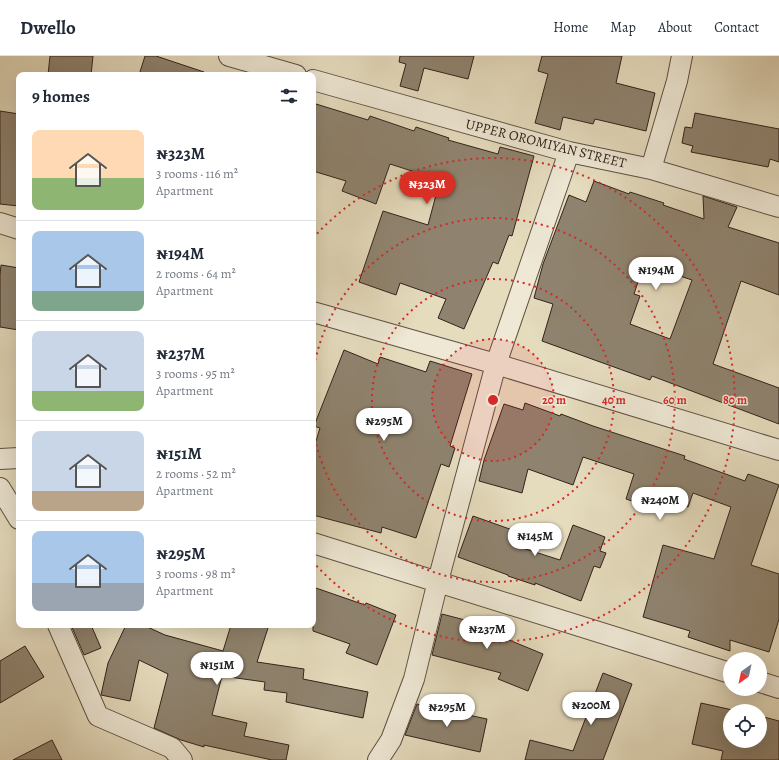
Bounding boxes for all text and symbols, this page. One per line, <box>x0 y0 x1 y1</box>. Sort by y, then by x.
text: Dwello <box>20 15 76 41</box>
text: Home <box>553 18 588 37</box>
text: Map <box>610 18 636 37</box>
text: About <box>658 18 692 37</box>
text: Contact <box>714 18 759 37</box>
text: 9 homes <box>32 85 90 108</box>
icon: filters <box>278 85 300 107</box>
street label: UPPER OROMIYAN STREET <box>464 114 629 173</box>
text: ₦323M <box>156 142 205 165</box>
icon: home <box>64 146 112 194</box>
text: 3 rooms · 116 m² <box>156 165 238 182</box>
pin: ₦323M <box>399 171 455 205</box>
text: ₦323M <box>408 175 446 192</box>
text: Apartment <box>156 182 214 199</box>
text: ₦194M <box>156 242 204 265</box>
icon: home <box>64 247 112 295</box>
pin: ₦194M <box>628 257 684 291</box>
text: ₦194M <box>638 261 674 278</box>
text: 2 rooms · 64 m² <box>156 265 236 282</box>
text: Apartment <box>156 282 214 299</box>
text: ₦237M <box>156 342 205 365</box>
icon: home <box>64 347 112 395</box>
text: 3 rooms · 95 m² <box>156 365 235 382</box>
text: Apartment <box>156 382 214 399</box>
text: 20 m <box>542 392 566 408</box>
text: 40 m <box>602 392 626 408</box>
text: 60 m <box>663 392 687 408</box>
text: 80 m <box>723 392 747 408</box>
centre of rings <box>486 393 500 407</box>
pin: ₦295M <box>356 408 412 442</box>
text: ₦295M <box>365 412 403 429</box>
text: ₦151M <box>156 442 202 465</box>
icon: home <box>64 447 112 495</box>
text: 2 rooms · 52 m² <box>156 465 236 482</box>
text: Apartment <box>156 482 214 499</box>
pin: ₦240M <box>632 487 688 521</box>
text: ₦240M <box>640 491 680 508</box>
pin: ₦145M <box>507 523 563 557</box>
text: ₦145M <box>517 527 553 544</box>
text: ₦295M <box>156 542 206 565</box>
icon: home <box>64 547 112 595</box>
text: 3 rooms · 98 m² <box>156 565 235 582</box>
text: Apartment <box>156 582 214 599</box>
pin: ₦237M <box>459 616 515 650</box>
text: ₦237M <box>468 620 506 637</box>
pin: ₦151M <box>189 652 245 686</box>
north arrow <box>723 652 767 696</box>
map controls <box>723 652 767 748</box>
text: ₦151M <box>200 656 234 673</box>
pin: ₦200M <box>563 692 619 726</box>
pin: ₦295M <box>419 694 475 728</box>
text: ₦200M <box>571 696 611 713</box>
text: ₦295M <box>428 698 466 715</box>
button: locate <box>723 704 767 748</box>

